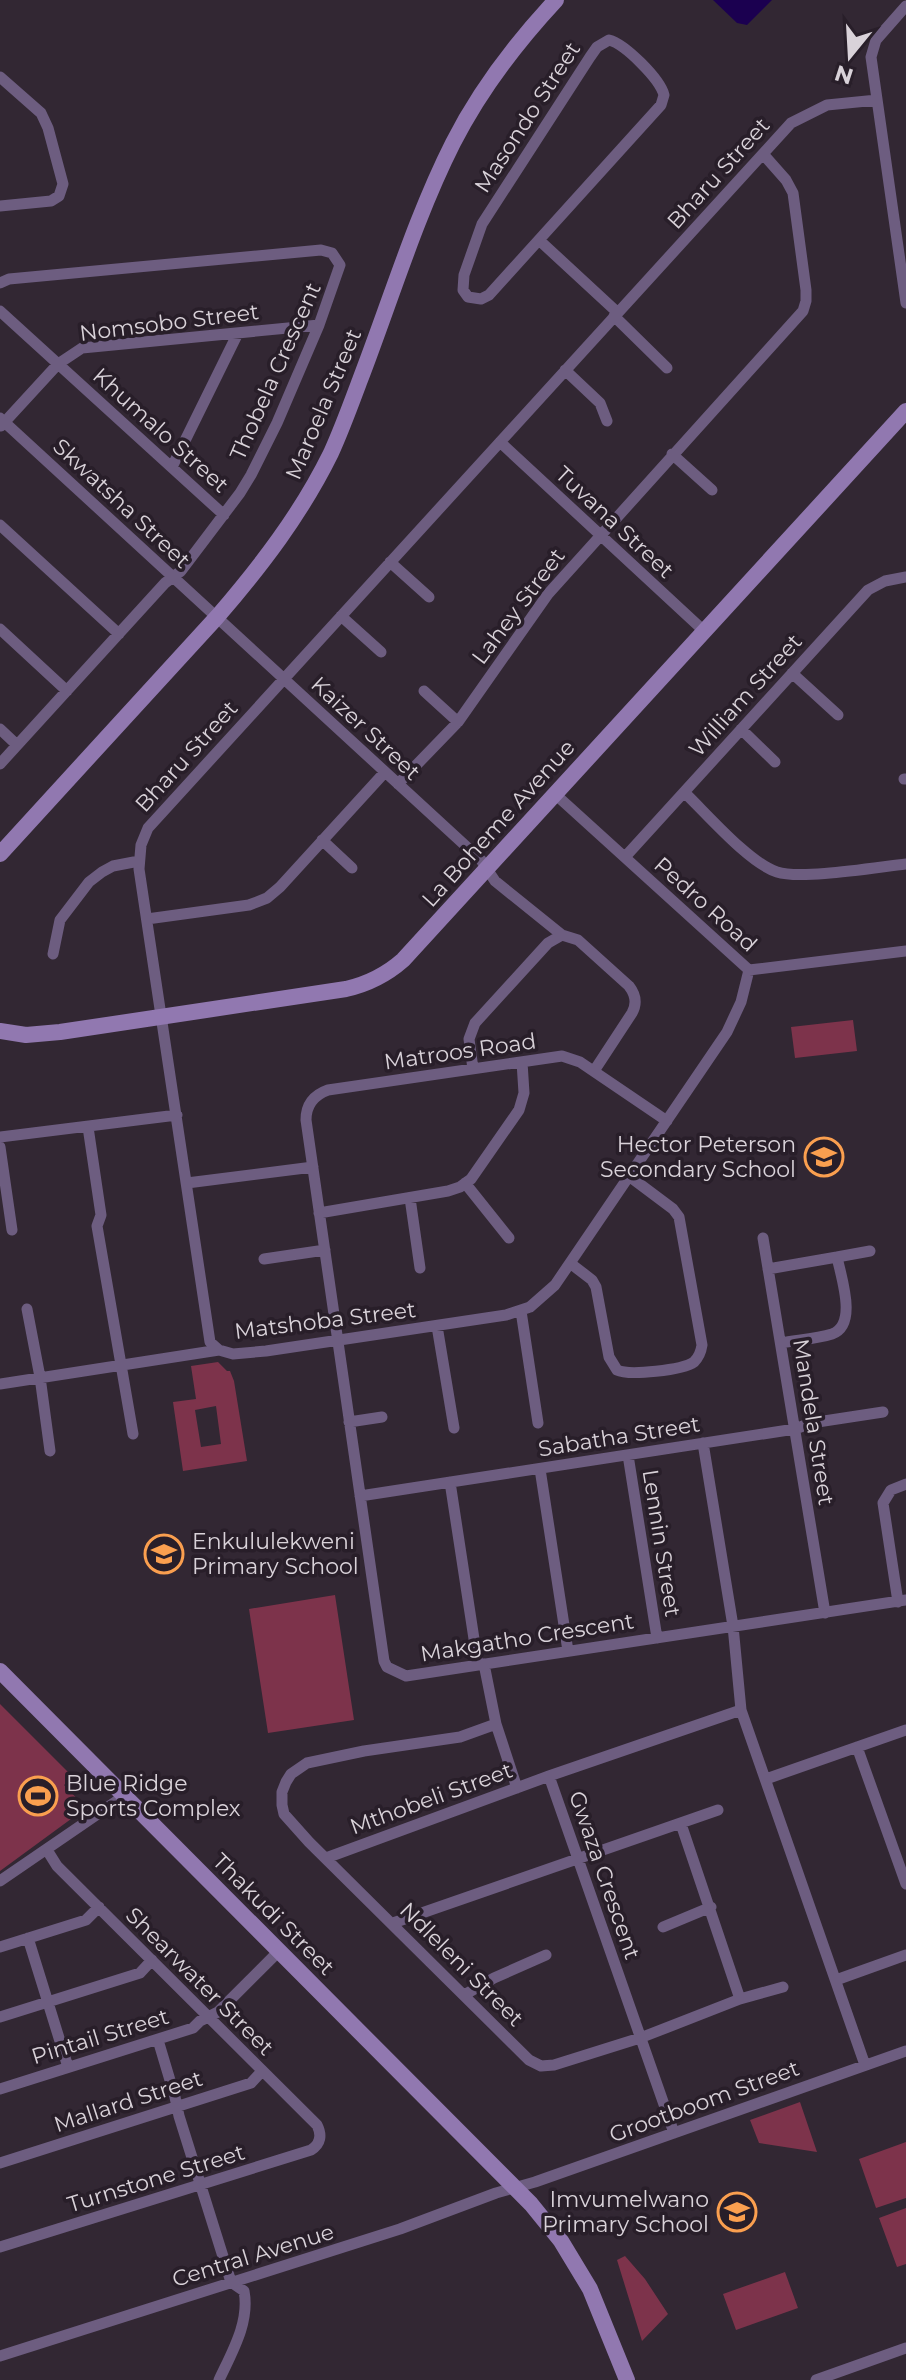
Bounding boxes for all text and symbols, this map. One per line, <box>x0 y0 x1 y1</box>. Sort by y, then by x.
north arrow <box>810 16 890 96</box>
street label: Masondo Street <box>469 37 586 198</box>
text: N <box>831 59 857 90</box>
street label: Bharu Street <box>661 112 775 235</box>
street label: Thobela Crescent <box>224 278 327 464</box>
street label: Nomsobo Street <box>78 298 260 347</box>
street label: Maroela Street <box>280 325 367 483</box>
street label: Khumalo Street <box>87 362 234 499</box>
street label: Skwatsha Street <box>47 433 196 574</box>
street label: Tuvana Street <box>550 461 679 584</box>
street label: Lahey Street <box>466 543 571 670</box>
street label: William Street <box>683 628 808 762</box>
street label: Kaizer Street <box>305 671 426 786</box>
street label: Bharu Street <box>129 695 243 818</box>
street label: La Boheme Avenue <box>416 734 581 913</box>
street label: Pedro Road <box>649 851 763 958</box>
street label: Matroos Road <box>382 1027 538 1076</box>
place label: Hector Peterson Secondary School <box>600 1131 796 1183</box>
school or university icon: Hector Peterson Secondary School <box>803 1136 845 1178</box>
street label: Matshoba Street <box>233 1296 417 1345</box>
street label: Mandela Street <box>787 1337 840 1507</box>
street label: Sabatha Street <box>536 1410 702 1463</box>
street label: Lennin Street <box>637 1467 686 1619</box>
place label: Enkululekweni Primary School <box>192 1528 359 1580</box>
school or university icon: Enkululekweni Primary School <box>143 1533 185 1575</box>
street label: Makgatho Crescent <box>419 1607 636 1668</box>
street label: Mthobeli Street <box>346 1757 516 1840</box>
place label: Blue Ridge Sports Complex <box>66 1770 241 1822</box>
sports icon: Blue Ridge Sports Complex <box>17 1775 59 1817</box>
street label: Gwaza Crescent <box>563 1787 646 1963</box>
street label: Thakudi Street <box>207 1848 340 1981</box>
street label: Ndleleni Street <box>394 1897 529 2032</box>
street label: Shearwater Street <box>120 1902 279 2061</box>
street label: Pintail Street <box>28 2003 172 2070</box>
street label: Grootboom Street <box>605 2055 803 2148</box>
street label: Mallard Street <box>50 2065 206 2138</box>
street label: Turnstone Street <box>64 2139 248 2218</box>
place label: Imvumelwano Primary School <box>542 2186 709 2238</box>
school or university icon: Imvumelwano Primary School <box>716 2191 758 2233</box>
street label: Central Avenue <box>169 2218 337 2293</box>

